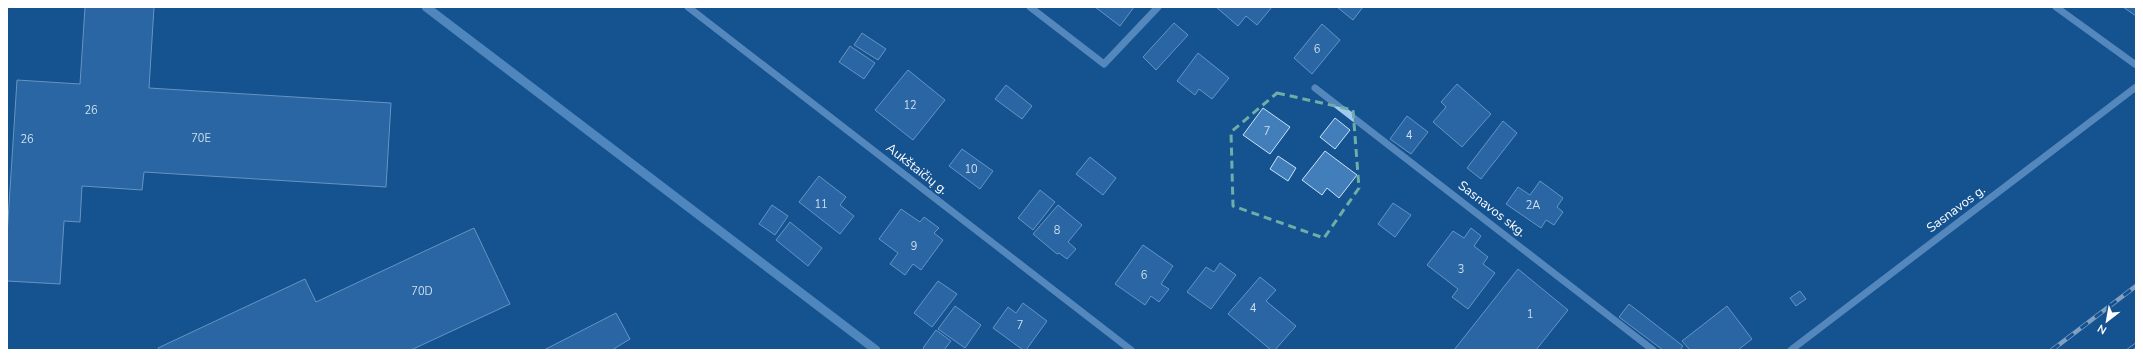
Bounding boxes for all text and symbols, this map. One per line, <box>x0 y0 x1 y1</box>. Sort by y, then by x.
house number: 6 <box>1314 42 1321 57</box>
house number: 12 <box>903 98 917 113</box>
house number: 26 <box>84 103 98 118</box>
house number: 7 <box>1264 124 1270 139</box>
house number: 4 <box>1406 128 1413 143</box>
house number: 70E <box>191 131 211 146</box>
house number: 26 <box>20 132 34 147</box>
street label: Aukštaičių g. <box>882 139 952 199</box>
house number: 10 <box>964 162 978 177</box>
street label: Sasnavos skg. <box>1454 177 1530 241</box>
street label: Sasnavos g. <box>1923 181 1989 237</box>
house number: 11 <box>814 197 828 212</box>
house number: 2A <box>1526 198 1540 213</box>
house number: 8 <box>1054 223 1061 238</box>
house number: 9 <box>911 239 917 254</box>
house number: 3 <box>1458 262 1464 277</box>
house number: 6 <box>1141 268 1148 283</box>
house number: 70D <box>411 284 433 299</box>
house number: 4 <box>1250 301 1257 316</box>
north arrow <box>2087 301 2127 341</box>
house number: 1 <box>1527 307 1533 322</box>
house number: 7 <box>1017 318 1023 333</box>
text: N <box>2095 321 2109 338</box>

